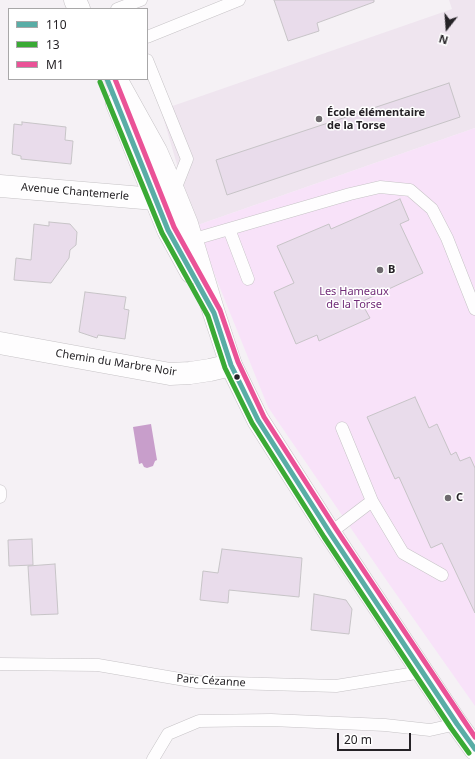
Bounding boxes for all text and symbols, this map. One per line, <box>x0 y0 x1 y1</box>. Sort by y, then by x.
legend <box>8 8 148 80</box>
north arrow <box>427 8 467 48</box>
text: 110 <box>46 16 67 33</box>
text: N <box>437 31 450 48</box>
text: 13 <box>46 36 60 53</box>
text: M1 <box>46 56 64 73</box>
place label: École élémentaire de la Torse <box>327 106 425 132</box>
marker: École élémentaire de la Torse <box>314 114 324 124</box>
street label: Avenue Chantemerle <box>20 181 130 203</box>
place label: B <box>388 263 395 277</box>
marker: B <box>375 265 385 275</box>
park label: Les Hameaux de la Torse <box>319 285 389 311</box>
street label: Chemin du Marbre Noir <box>55 347 177 379</box>
unlabelled marker <box>232 372 242 382</box>
place label: C <box>456 491 463 505</box>
marker: C <box>443 493 453 503</box>
street label: Parc Cézanne <box>176 672 246 690</box>
scale bar <box>339 725 413 751</box>
text: 20 m <box>344 731 372 748</box>

